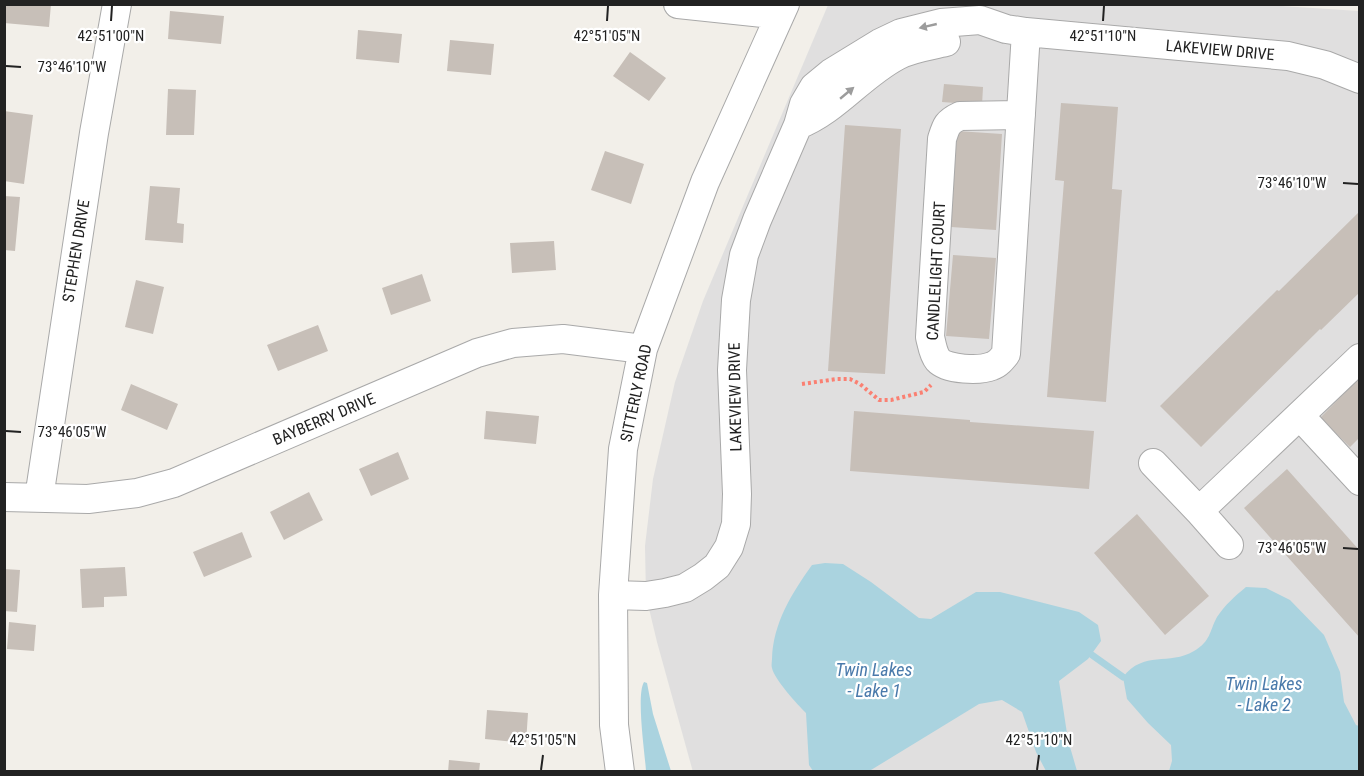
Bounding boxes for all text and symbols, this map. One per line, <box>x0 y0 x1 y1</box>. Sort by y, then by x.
one-way arrow <box>919 22 937 32</box>
text: 42°51'00"N <box>78 27 144 45</box>
text: 42°51'05"N <box>574 27 640 45</box>
text: 42°51'10"N <box>1070 27 1136 45</box>
street label: LAKEVIEW DRIVE <box>1165 36 1275 64</box>
text: 73°46'10"W <box>38 58 107 76</box>
one-way arrow <box>839 87 854 100</box>
text: 73°46'10"W <box>1258 174 1327 192</box>
street label: STEPHEN DRIVE <box>59 198 93 304</box>
street label: CANDLELIGHT COURT <box>923 201 949 341</box>
street label: SITTERLY ROAD <box>616 342 656 444</box>
street label: LAKEVIEW DRIVE <box>725 342 745 452</box>
street label: BAYBERRY DRIVE <box>270 389 378 449</box>
text: 73°46'05"W <box>38 423 107 441</box>
text: 73°46'05"W <box>1258 539 1327 557</box>
water label: Twin Lakes - Lake 1 <box>835 659 913 701</box>
water label: Twin Lakes - Lake 2 <box>1225 673 1303 715</box>
text: 42°51'05"N <box>510 731 576 749</box>
text: 42°51'10"N <box>1006 731 1072 749</box>

